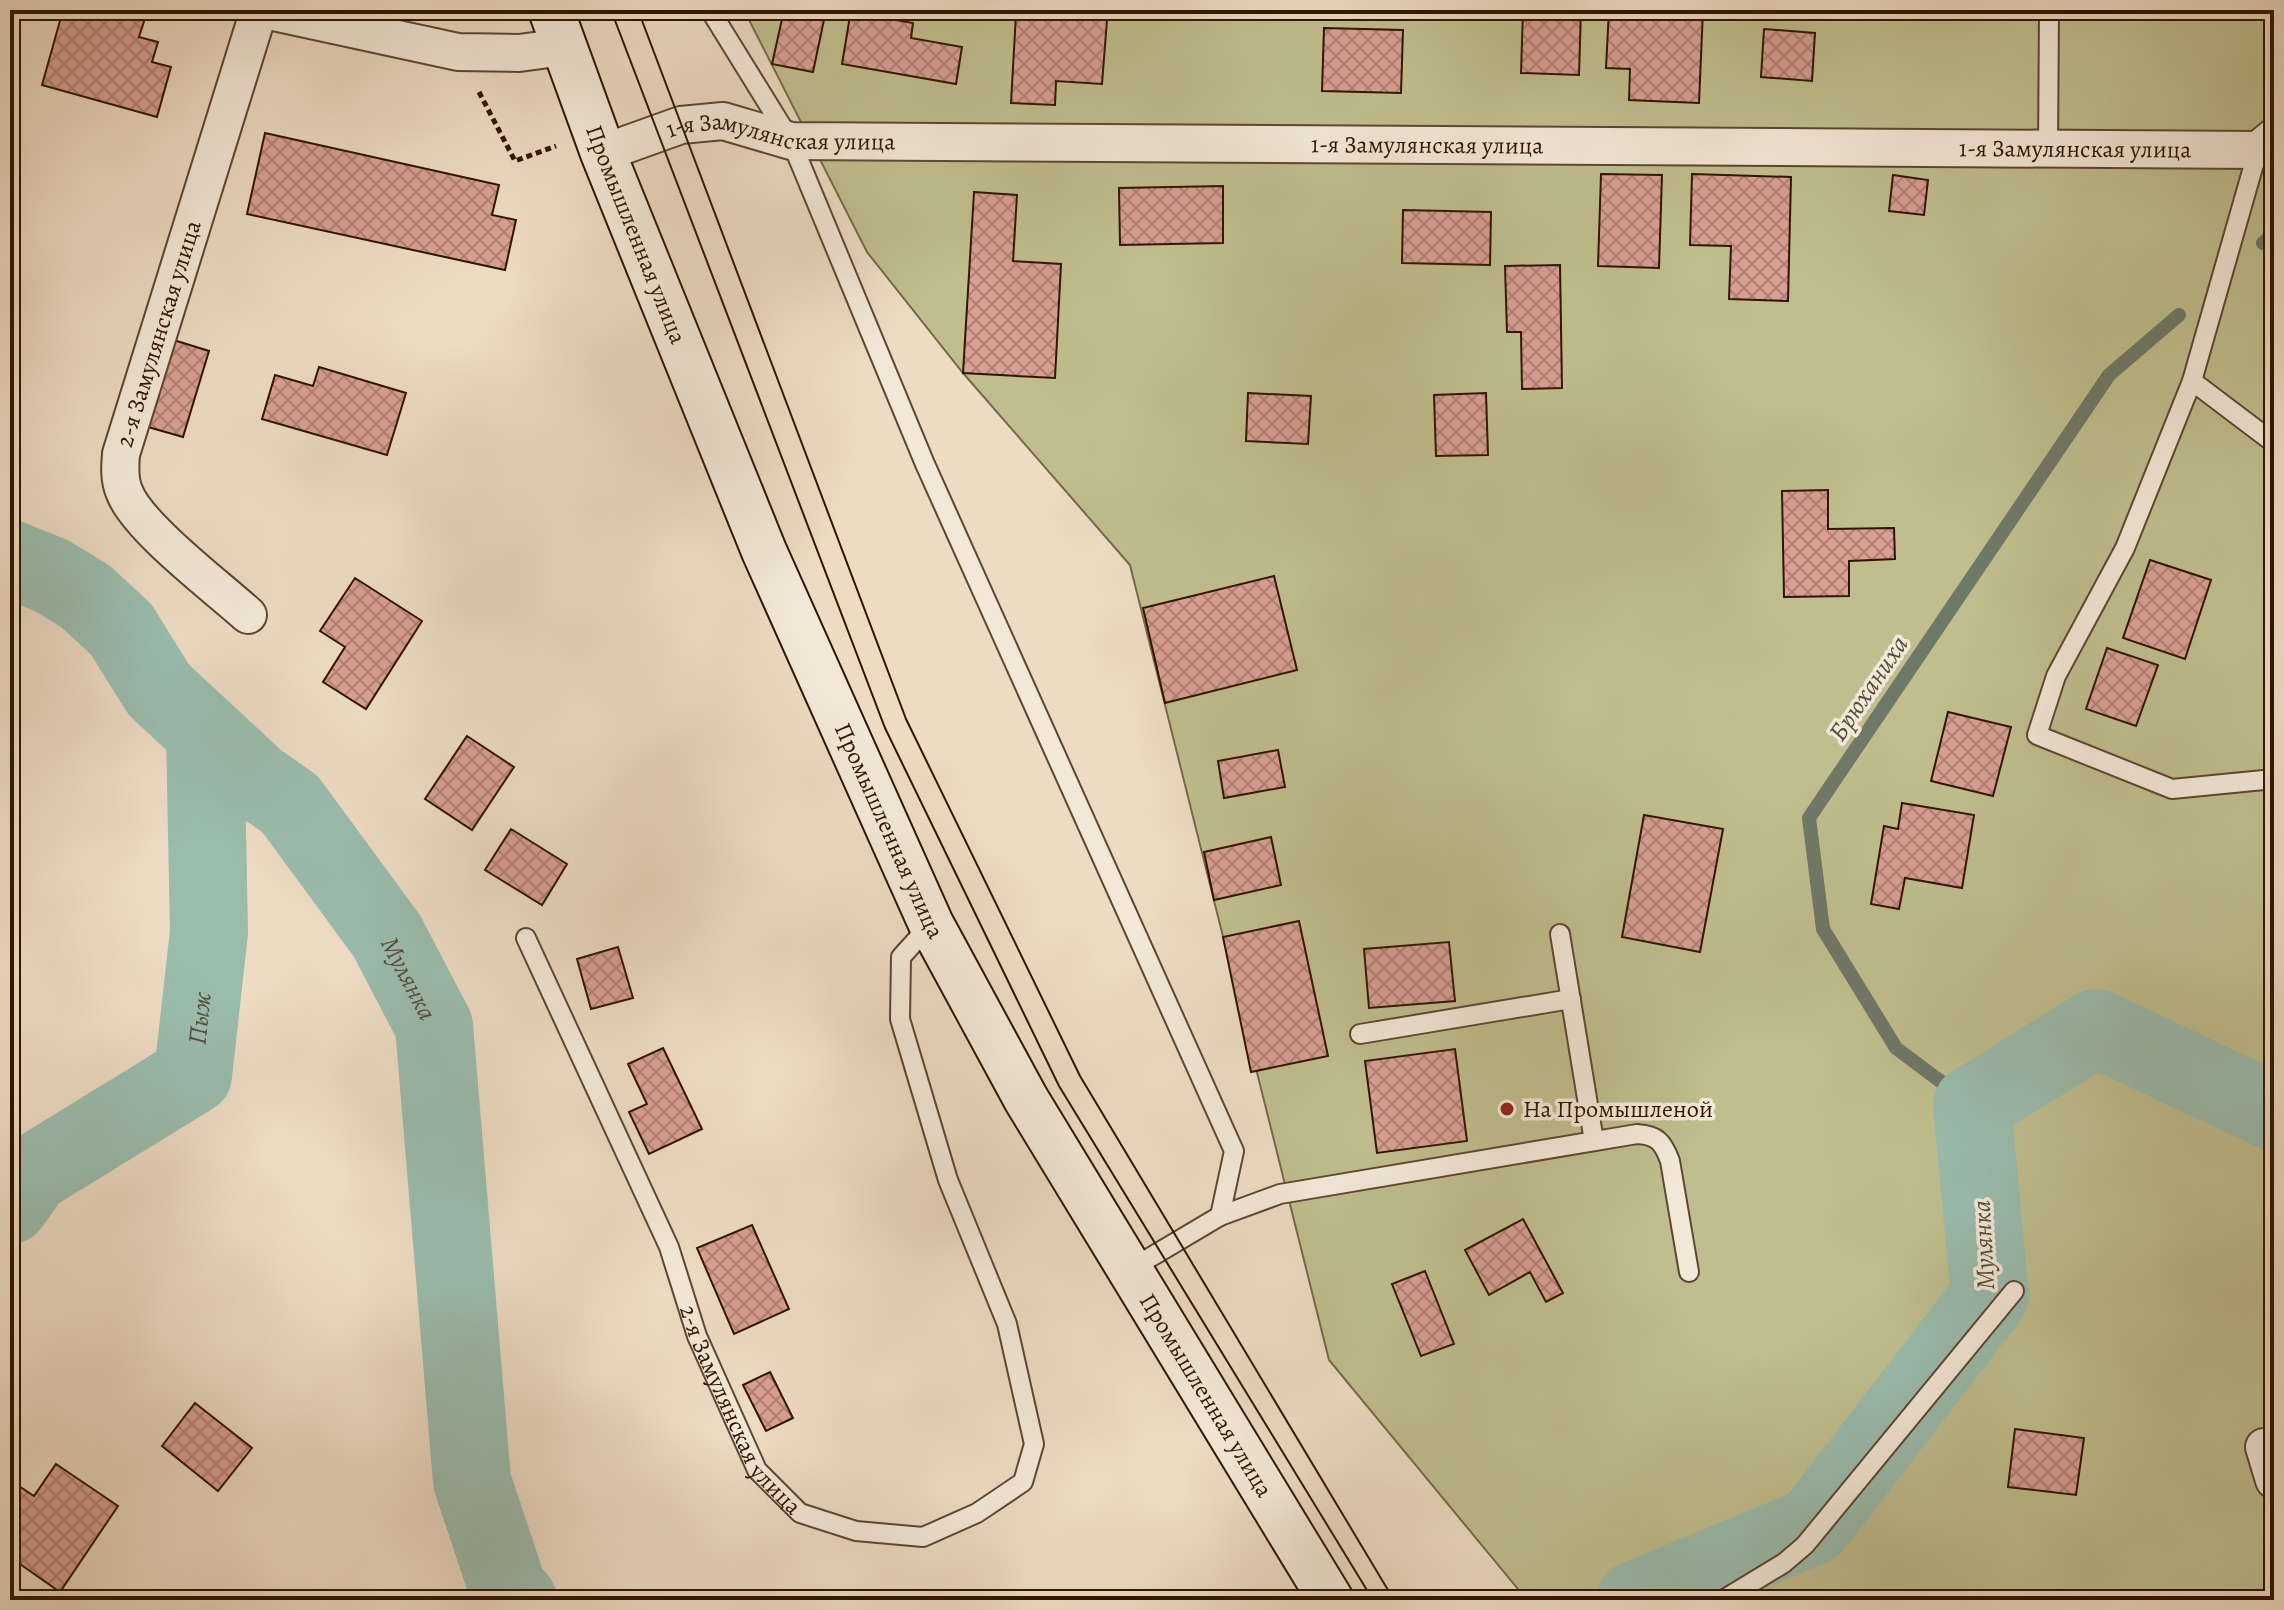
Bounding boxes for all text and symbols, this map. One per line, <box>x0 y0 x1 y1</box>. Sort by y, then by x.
street label: 1-я Замулянская улица <box>661 105 895 158</box>
street label: Промышленная улица <box>578 121 694 349</box>
street label: 1-я Замулянская улица <box>1311 128 1543 162</box>
street label: 1-я Замулянская улица <box>1959 132 2191 166</box>
street label: 2-я Замулянская улица <box>108 216 209 451</box>
water label: Брюханиха <box>1820 629 1917 748</box>
street label: Промышленная улица <box>827 718 952 944</box>
water label: Мулянка <box>372 931 445 1026</box>
water label: Пыж <box>180 990 220 1046</box>
place label: На Промышленой <box>1523 1093 1713 1125</box>
marker: На Промышленой <box>1498 1100 1516 1118</box>
water label: Мулянка <box>1964 1199 2003 1291</box>
street label: Промышленная улица <box>1132 1287 1281 1503</box>
street label: 2-я Замулянская улица <box>672 1301 809 1522</box>

